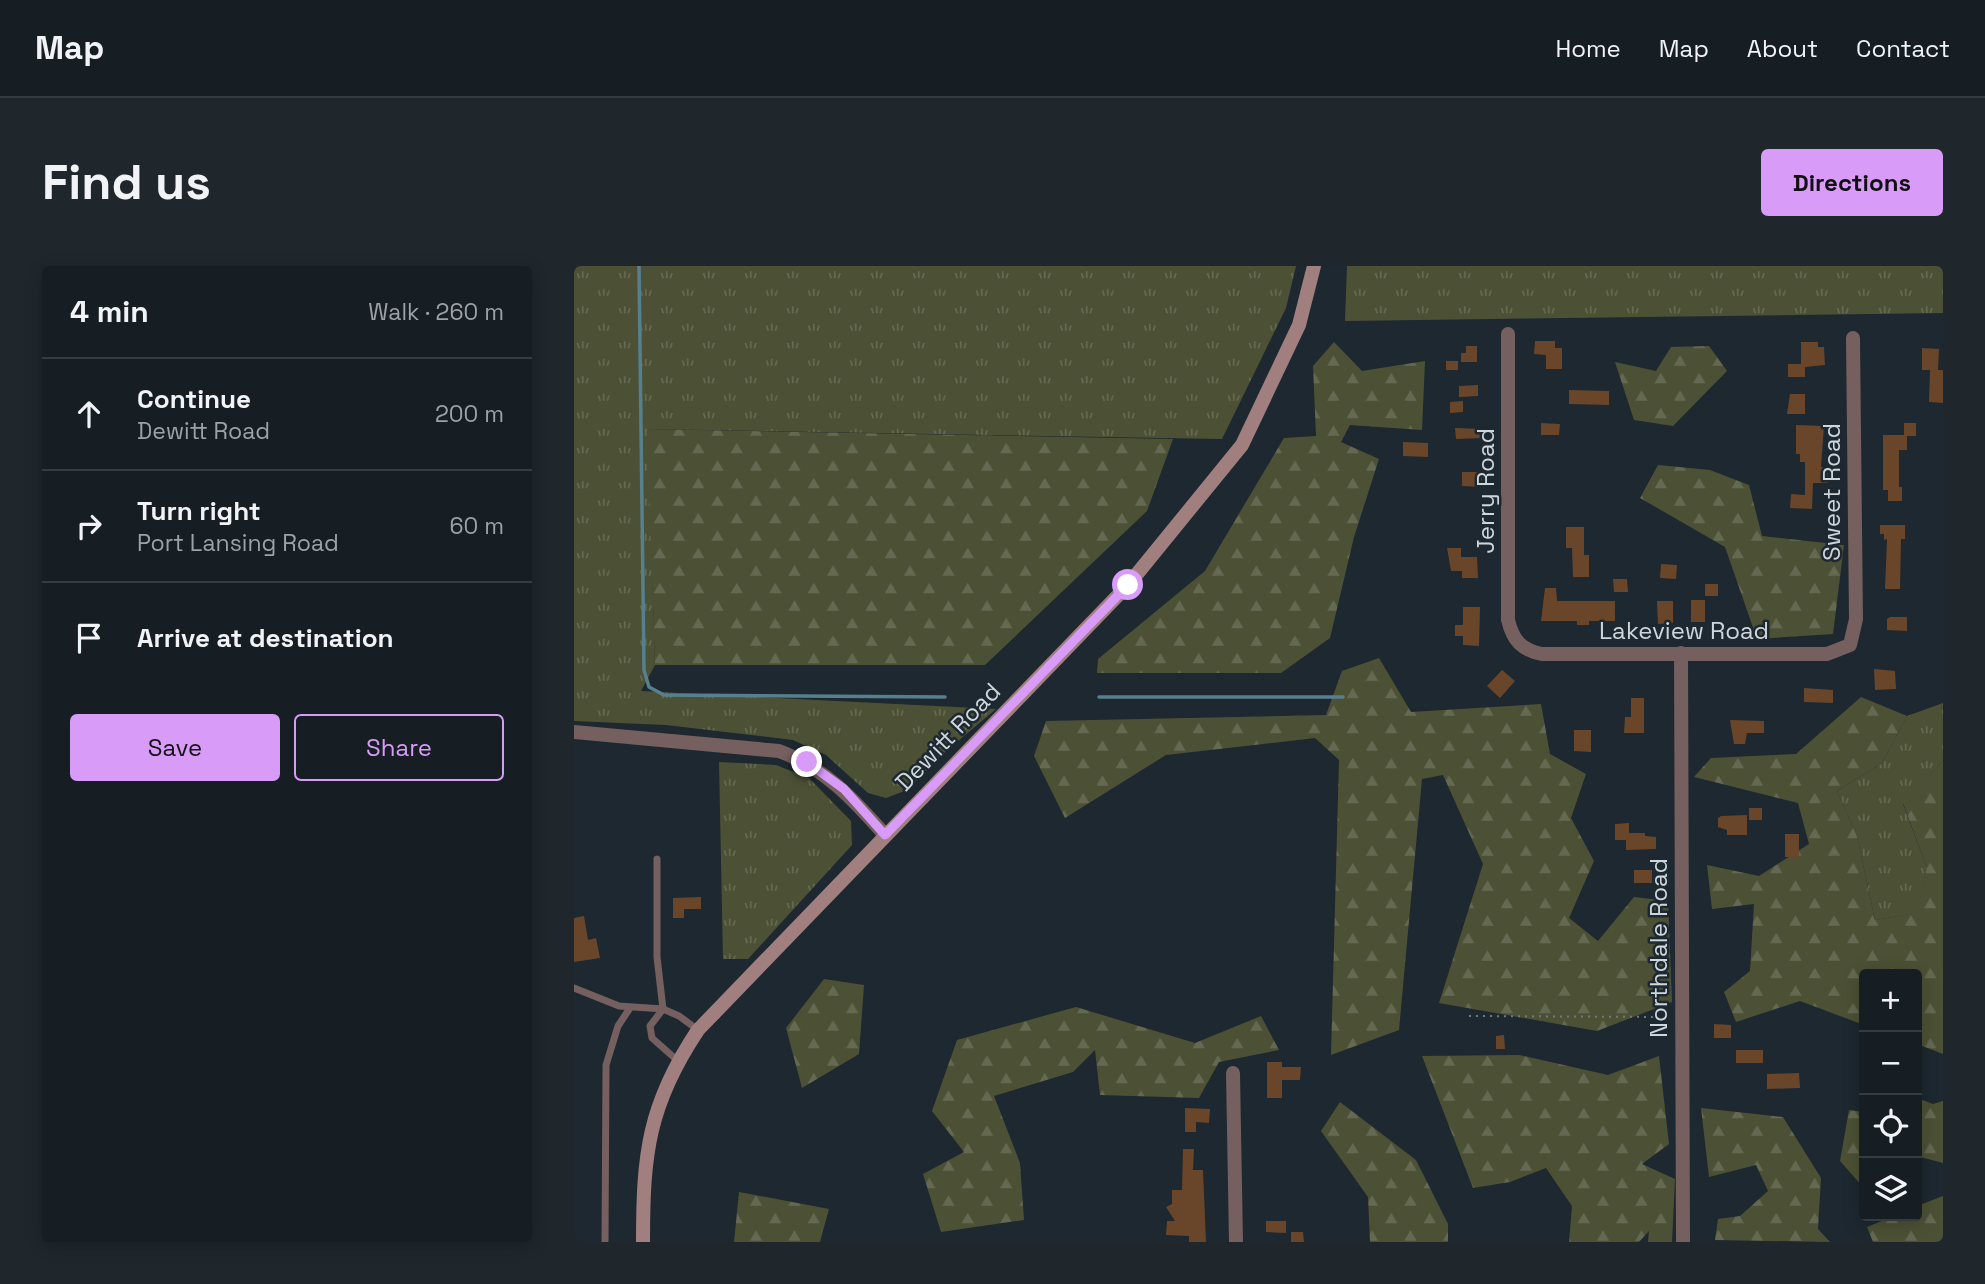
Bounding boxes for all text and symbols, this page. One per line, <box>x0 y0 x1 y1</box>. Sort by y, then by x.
text: Map <box>35 27 104 69</box>
text: Home <box>1555 33 1621 64</box>
text: Map <box>1659 33 1709 64</box>
text: About <box>1747 33 1818 64</box>
text: Contact <box>1856 33 1950 64</box>
button: Directions <box>1761 149 1943 216</box>
text: Find us <box>42 151 211 213</box>
text: 4 min <box>70 292 149 331</box>
text: Walk · 260 m <box>368 297 504 327</box>
text: Continue <box>137 382 251 416</box>
icon: ahead <box>70 395 108 433</box>
text: 200 m <box>435 399 504 429</box>
text: Dewitt Road <box>137 416 270 446</box>
street label: Sweet Road <box>1816 423 1847 561</box>
street label: Jerry Road <box>1470 428 1501 554</box>
text: Turn right <box>137 494 261 528</box>
icon: right <box>70 507 108 545</box>
text: 60 m <box>449 511 504 541</box>
text: Port Lansing Road <box>137 528 339 558</box>
route start <box>1112 569 1143 600</box>
street label: Lakeview Road <box>1599 615 1769 646</box>
icon: arrive <box>70 619 108 657</box>
text: Arrive at destination <box>137 621 394 655</box>
street label: Dewitt Road <box>888 676 1007 797</box>
button: Save <box>70 714 280 781</box>
button: Share <box>294 714 504 781</box>
route end <box>791 746 822 777</box>
street label: Northdale Road <box>1643 858 1674 1038</box>
map controls <box>1859 969 1922 1221</box>
button: + <box>1859 969 1922 1032</box>
button: − <box>1859 1032 1922 1095</box>
button: locate <box>1859 1095 1922 1158</box>
button: layers <box>1859 1158 1922 1221</box>

